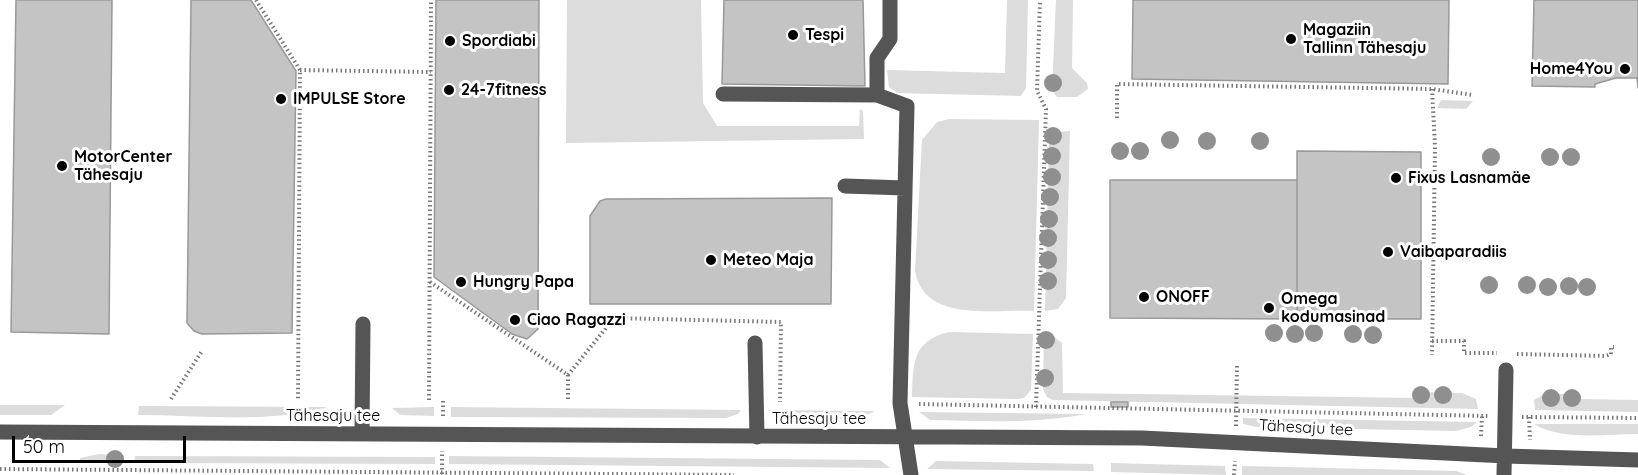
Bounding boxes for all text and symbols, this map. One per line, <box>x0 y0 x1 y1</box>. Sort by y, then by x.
place label: Magaziin Tallinn Tähesaju <box>1303 20 1426 58</box>
place label: Tespi <box>805 25 844 45</box>
marker: Tespi <box>786 28 800 42</box>
place label: Spordiabi <box>462 31 536 51</box>
marker: Magaziin Tallinn Tähesaju <box>1284 32 1298 46</box>
marker: Spordiabi <box>443 34 457 48</box>
place label: Home4You <box>1530 59 1613 79</box>
marker: Home4You <box>1618 62 1632 76</box>
place label: 24-7fitness <box>461 80 546 100</box>
marker: 24-7fitness <box>442 83 456 97</box>
place label: IMPULSE Store <box>293 89 406 109</box>
marker: IMPULSE Store <box>274 92 288 106</box>
place label: MotorCenter Tähesaju <box>74 147 172 185</box>
marker: MotorCenter Tähesaju <box>55 159 69 173</box>
place label: Fixus Lasnamäe <box>1408 168 1531 188</box>
marker: Fixus Lasnamäe <box>1389 171 1403 185</box>
place label: Vaibaparadiis <box>1400 242 1507 262</box>
marker: Vaibaparadiis <box>1381 245 1395 259</box>
place label: Meteo Maja <box>723 250 814 270</box>
marker: Meteo Maja <box>704 253 718 267</box>
place label: Hungry Papa <box>473 272 574 292</box>
marker: Hungry Papa <box>454 275 468 289</box>
place label: ONOFF <box>1156 287 1210 307</box>
place label: Omega kodumasinad <box>1281 289 1385 327</box>
marker: ONOFF <box>1137 290 1151 304</box>
marker: Omega kodumasinad <box>1262 301 1276 315</box>
place label: Ciao Ragazzi <box>527 310 626 330</box>
marker: Ciao Ragazzi <box>508 313 522 327</box>
street label: Tähesaju tee <box>286 406 380 426</box>
street label: Tähesaju tee <box>772 409 866 429</box>
street label: Tähesaju tee <box>1258 416 1354 440</box>
scale bar <box>15 424 189 462</box>
text: 50 m <box>23 435 65 458</box>

